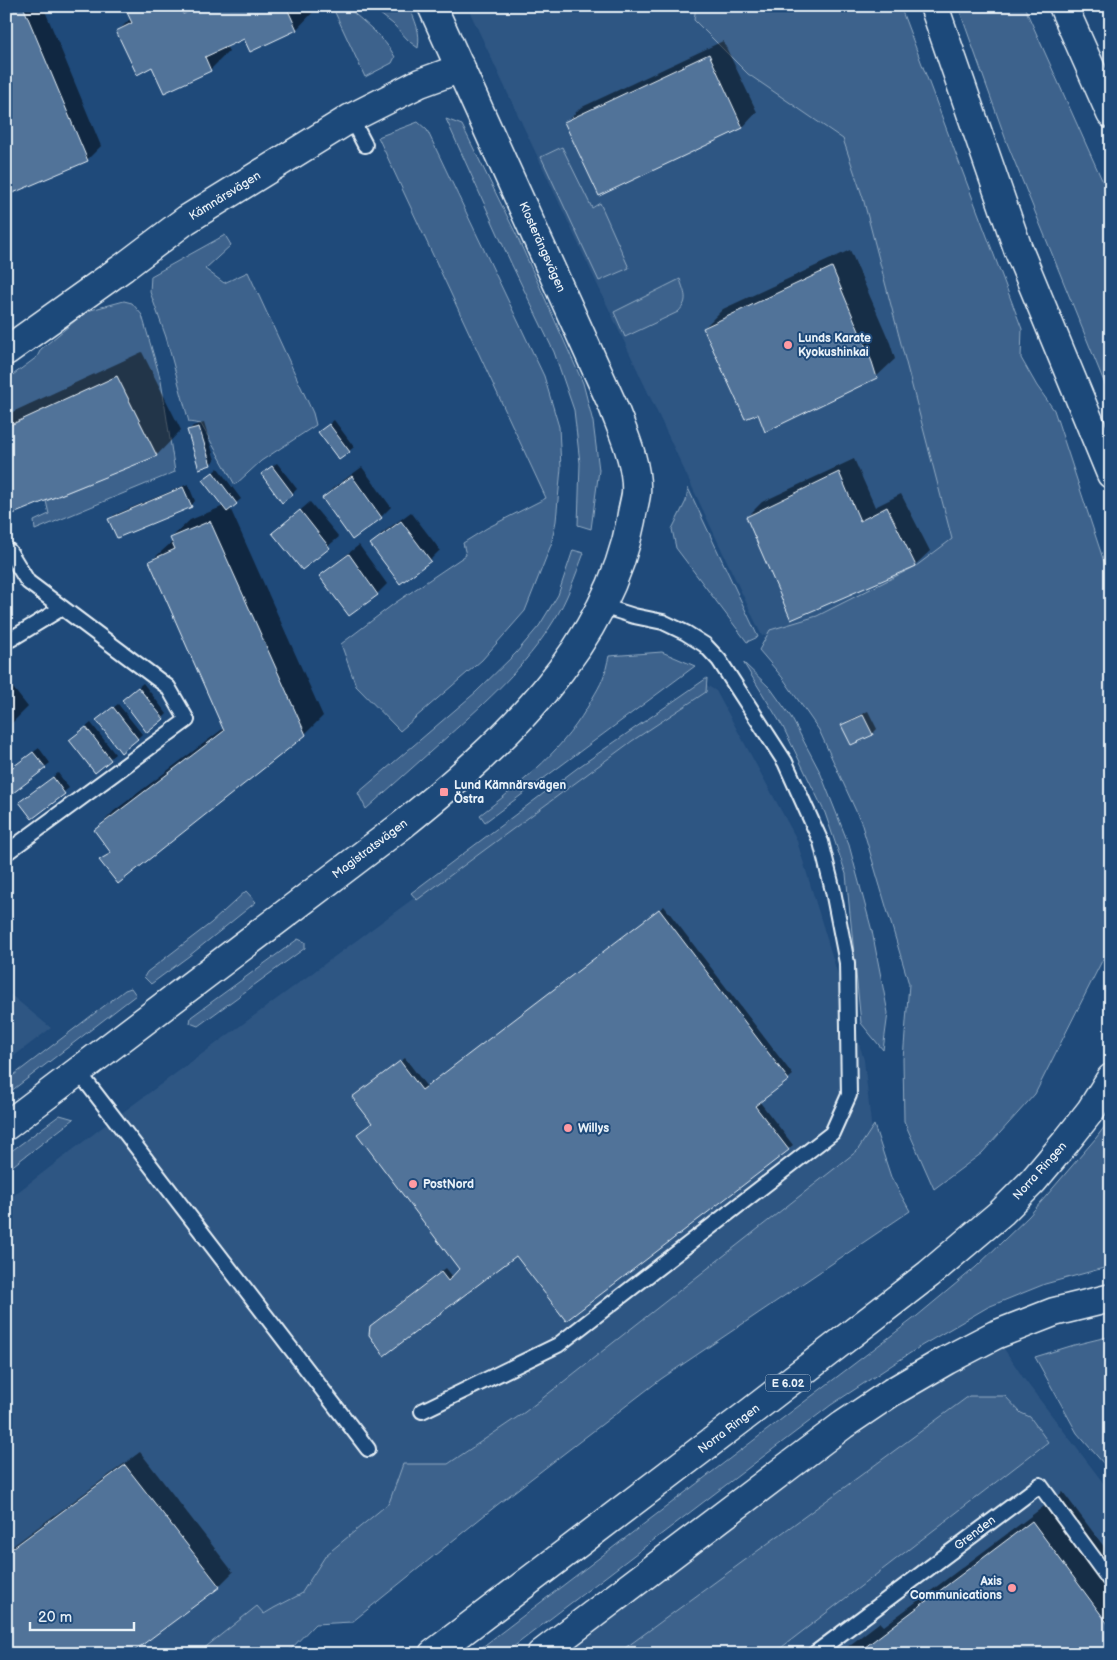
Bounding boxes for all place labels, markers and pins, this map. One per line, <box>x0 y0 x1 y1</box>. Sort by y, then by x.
place label: Lunds Karate Kyokushinkai <box>798 331 871 360</box>
marker: Lunds Karate Kyokushinkai <box>782 339 794 351</box>
place label: Lund Kämnärsvägen Östra <box>454 778 566 807</box>
marker: Lund Kämnärsvägen Östra <box>438 786 450 798</box>
place label: Willys <box>578 1121 609 1136</box>
marker: Willys <box>562 1122 574 1134</box>
place label: PostNord <box>423 1177 474 1192</box>
marker: PostNord <box>407 1178 419 1190</box>
place label: Axis Communications <box>910 1574 1002 1603</box>
marker: Axis Communications <box>1006 1582 1018 1594</box>

